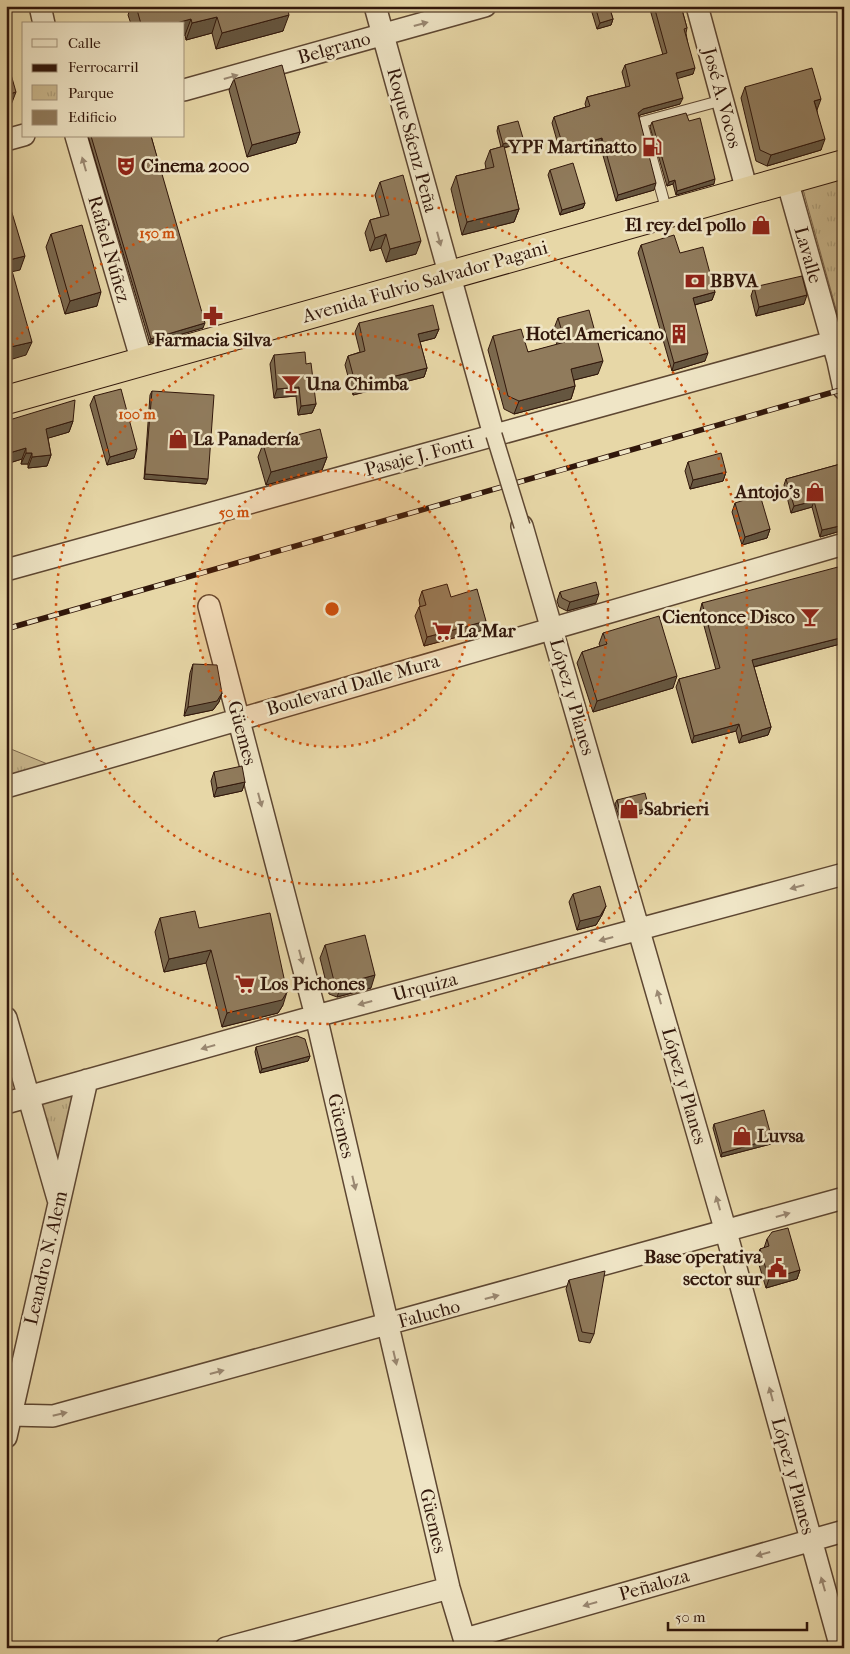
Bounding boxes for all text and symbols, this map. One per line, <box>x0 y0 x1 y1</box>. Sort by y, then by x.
one-way arrow <box>413 20 428 28</box>
legend <box>22 22 185 138</box>
street label: Belgrano <box>295 27 373 69</box>
text: Calle <box>68 34 101 52</box>
street label: José A. Vocos <box>698 43 746 151</box>
text: Ferrocarril <box>68 58 139 76</box>
street label: Roque Sáenz Peña <box>382 65 442 215</box>
one-way arrow <box>223 73 238 81</box>
text: Parque <box>68 84 114 102</box>
text: Edificio <box>68 108 117 126</box>
place label: YPF Martinatto <box>507 136 637 158</box>
fuel station icon: YPF Martinatto <box>641 136 663 158</box>
theatre icon: Cinema 2000 <box>115 155 137 177</box>
place label: Cinema 2000 <box>141 155 250 177</box>
one-way arrow <box>80 156 88 171</box>
street label: Rafael Núñez <box>83 193 135 305</box>
place label: El rey del pollo <box>625 214 746 236</box>
shop icon: El rey del pollo <box>750 214 772 236</box>
text: 150 m <box>139 224 175 242</box>
street label: Lavalle <box>789 224 827 286</box>
one-way arrow <box>435 231 443 246</box>
street label: Avenida Fulvio Salvador Pagani <box>299 236 551 328</box>
bank icon: BBVA <box>684 270 706 292</box>
place label: BBVA <box>710 270 759 292</box>
pharmacy icon: Farmacia Silva <box>202 305 224 327</box>
place label: Hotel Americano <box>526 323 664 345</box>
building icon: Hotel Americano <box>668 323 690 345</box>
place label: Farmacia Silva <box>154 329 273 351</box>
bar icon: Una Chimba <box>280 373 302 395</box>
place label: Una Chimba <box>305 373 409 395</box>
text: 100 m <box>118 405 156 423</box>
shop icon: La Panadería <box>167 428 189 450</box>
place label: La Panadería <box>193 428 301 450</box>
street label: Pasaje J. Fonti <box>362 431 476 481</box>
place label: Antojo's <box>734 481 800 503</box>
shop icon: Antojo's <box>804 481 826 503</box>
text: 50 m <box>219 503 250 521</box>
centre of rings <box>323 600 341 618</box>
place label: Cientonce Disco <box>662 606 795 628</box>
bar icon: Cientonce Disco <box>799 606 821 628</box>
supermarket icon: La Mar <box>431 620 453 642</box>
place label: La Mar <box>457 620 517 642</box>
street label: López y Planes <box>545 636 599 758</box>
street label: Boulevard Dalle Mura <box>264 650 442 720</box>
street label: Güemes <box>223 698 261 768</box>
one-way arrow <box>256 792 264 807</box>
shop icon: Sabrieri <box>618 798 640 820</box>
place label: Sabrieri <box>644 798 709 820</box>
one-way arrow <box>789 883 804 891</box>
one-way arrow <box>599 935 614 943</box>
one-way arrow <box>297 949 305 964</box>
street label: Urquiza <box>390 968 460 1006</box>
supermarket icon: Los Pichones <box>234 973 256 995</box>
place label: Los Pichones <box>260 973 365 995</box>
one-way arrow <box>654 989 662 1004</box>
one-way arrow <box>357 1000 372 1008</box>
street label: López y Planes <box>657 1025 711 1147</box>
one-way arrow <box>200 1043 215 1051</box>
street label: Güemes <box>323 1092 359 1160</box>
shop icon: Luvsa <box>731 1125 753 1147</box>
place label: Luvsa <box>757 1125 806 1147</box>
one-way arrow <box>350 1176 358 1191</box>
street label: Leandro N. Alem <box>20 1189 72 1327</box>
one-way arrow <box>714 1196 722 1211</box>
one-way arrow <box>775 1211 790 1219</box>
place label: Base operativa sector sur <box>644 1246 763 1290</box>
public building icon: Base operativa sector sur <box>766 1257 788 1279</box>
one-way arrow <box>484 1292 499 1300</box>
street label: Falucho <box>396 1295 463 1333</box>
one-way arrow <box>391 1351 399 1366</box>
one-way arrow <box>209 1367 224 1375</box>
one-way arrow <box>766 1386 774 1401</box>
one-way arrow <box>52 1410 67 1418</box>
street label: López y Planes <box>767 1415 819 1537</box>
street label: Güemes <box>415 1487 451 1555</box>
one-way arrow <box>756 1550 771 1558</box>
street label: Peñaloza <box>616 1564 692 1606</box>
one-way arrow <box>819 1576 827 1591</box>
scale bar <box>668 1599 806 1631</box>
one-way arrow <box>583 1600 598 1608</box>
text: 50 m <box>675 1608 706 1626</box>

